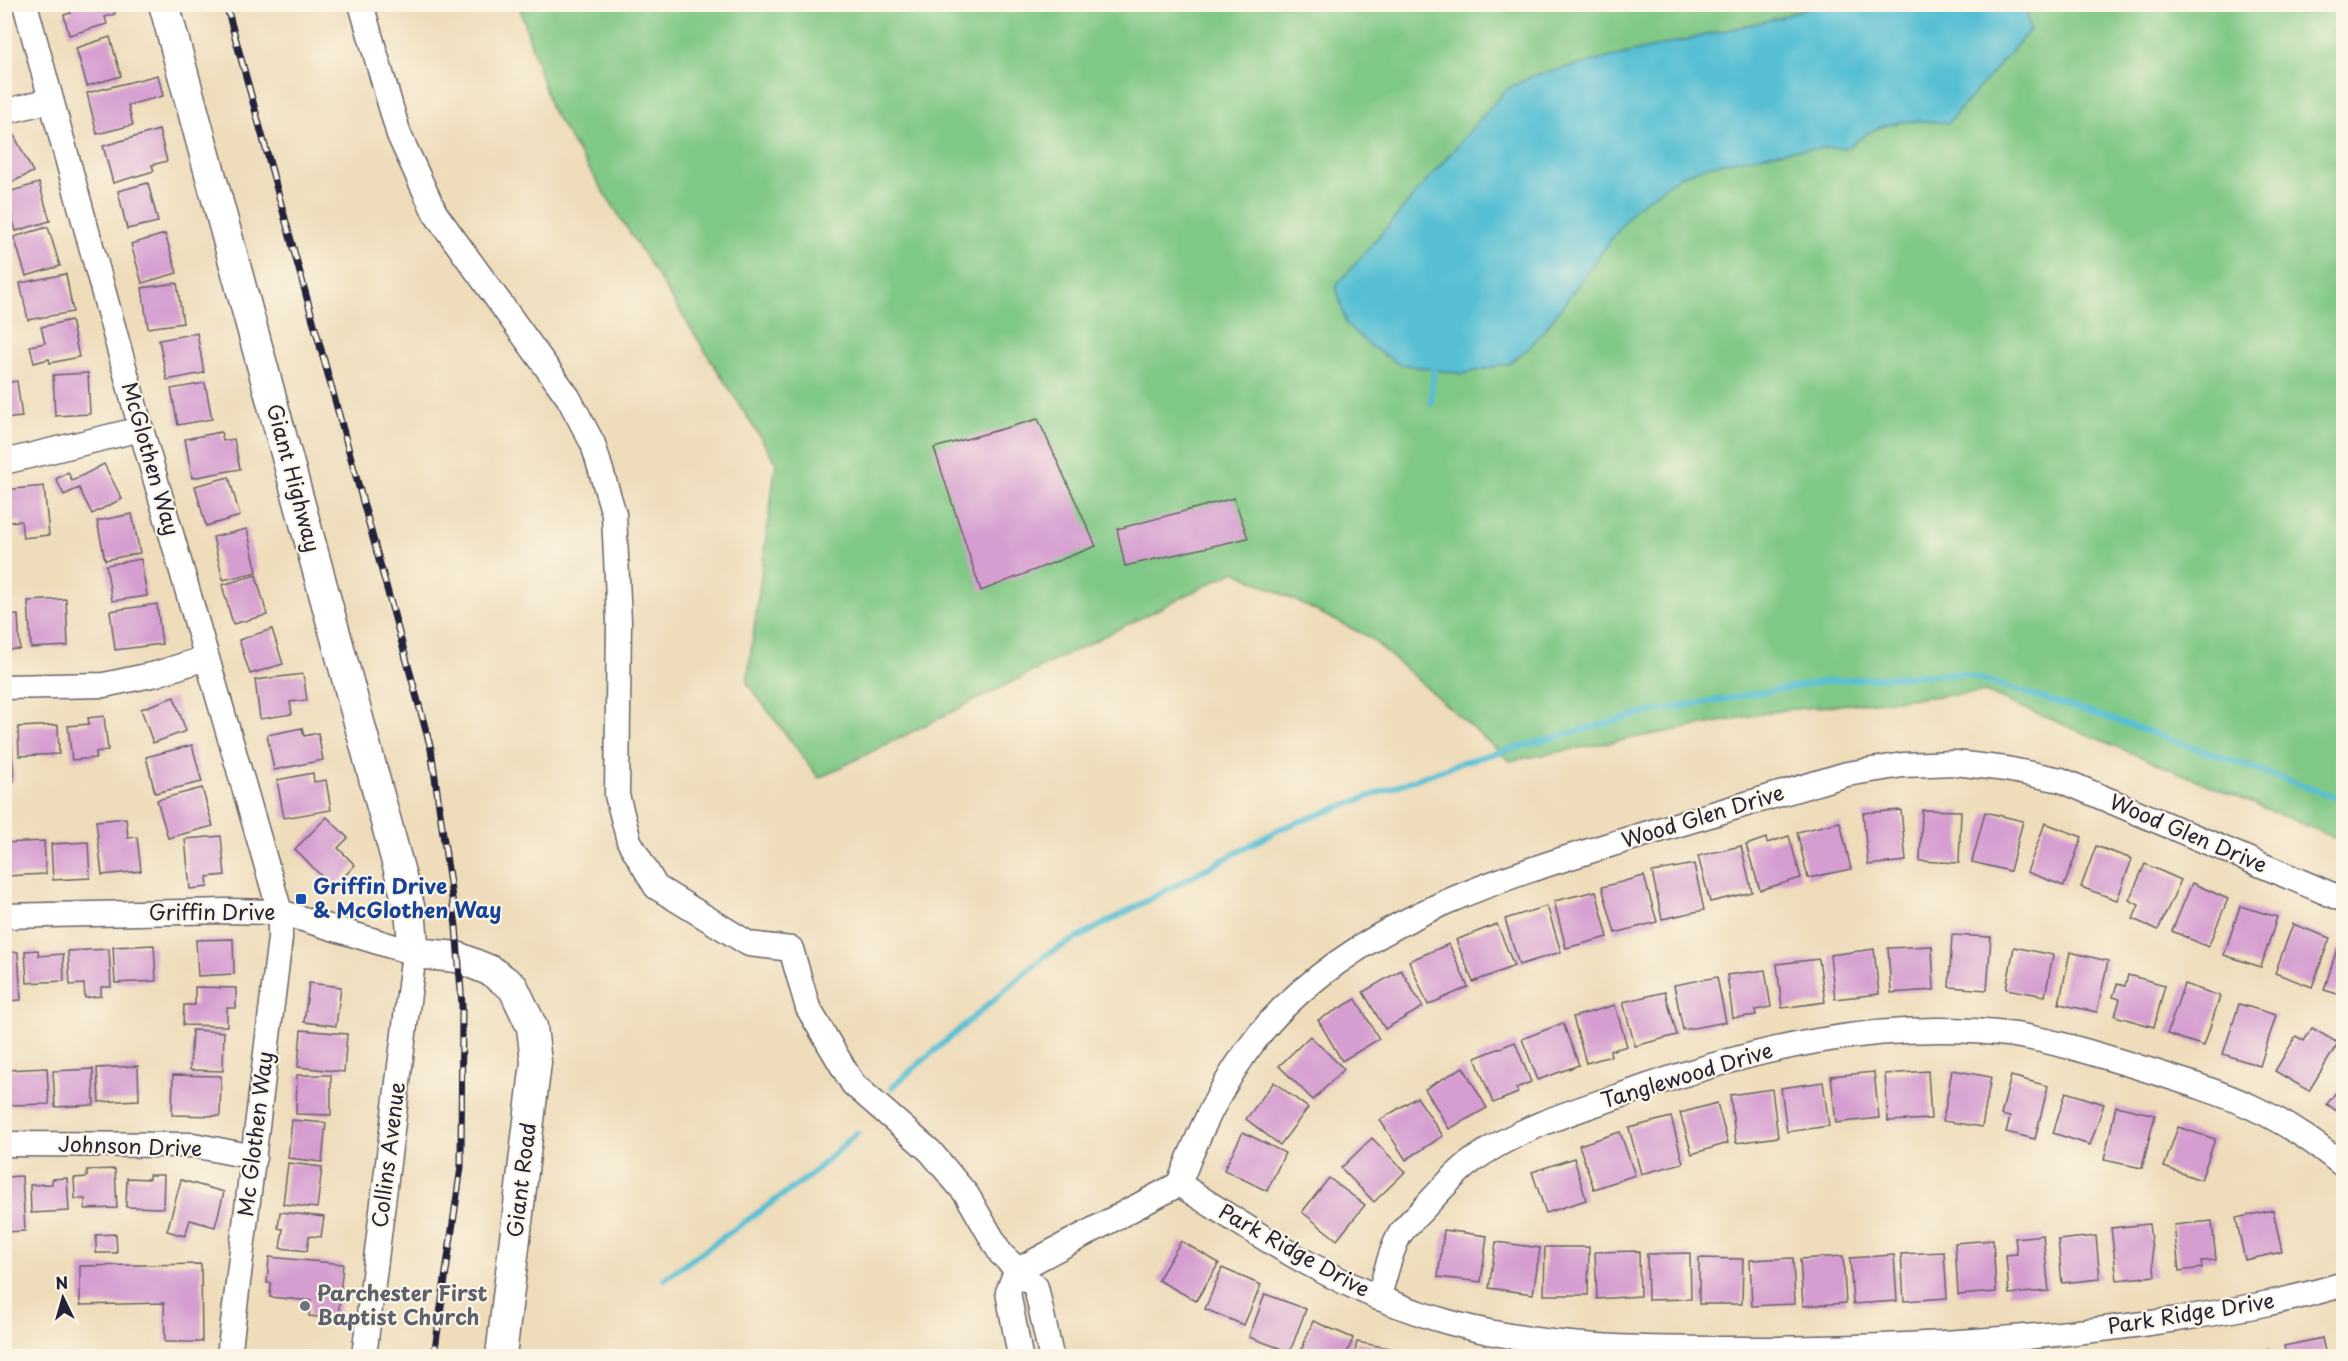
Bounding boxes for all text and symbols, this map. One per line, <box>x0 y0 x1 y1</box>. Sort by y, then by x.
street label: McGlothen Way <box>115 378 189 539</box>
street label: Giant Highway <box>260 400 330 555</box>
street label: Wood Glen Drive <box>1617 775 1788 855</box>
street label: Wood Glen Drive <box>2105 785 2272 880</box>
place label: Griffin Drive & McGlothen Way <box>313 869 502 925</box>
marker: Griffin Drive & McGlothen Way <box>294 892 308 906</box>
street label: Griffin Drive <box>149 895 275 927</box>
street label: Tanglewood Drive <box>1597 1033 1776 1115</box>
street label: Mc Glothen Way <box>228 1049 280 1218</box>
street label: Collins Avenue <box>362 1080 412 1229</box>
street label: Giant Road <box>497 1120 543 1239</box>
street label: Johnson Drive <box>57 1126 203 1164</box>
street label: Park Ridge Drive <box>1214 1194 1376 1304</box>
north arrow <box>33 1268 93 1328</box>
text: N <box>54 1270 69 1295</box>
place label: Parchester First Baptist Church <box>317 1276 488 1332</box>
street label: Park Ridge Drive <box>2105 1283 2276 1341</box>
marker: Parchester First Baptist Church <box>298 1299 312 1313</box>

